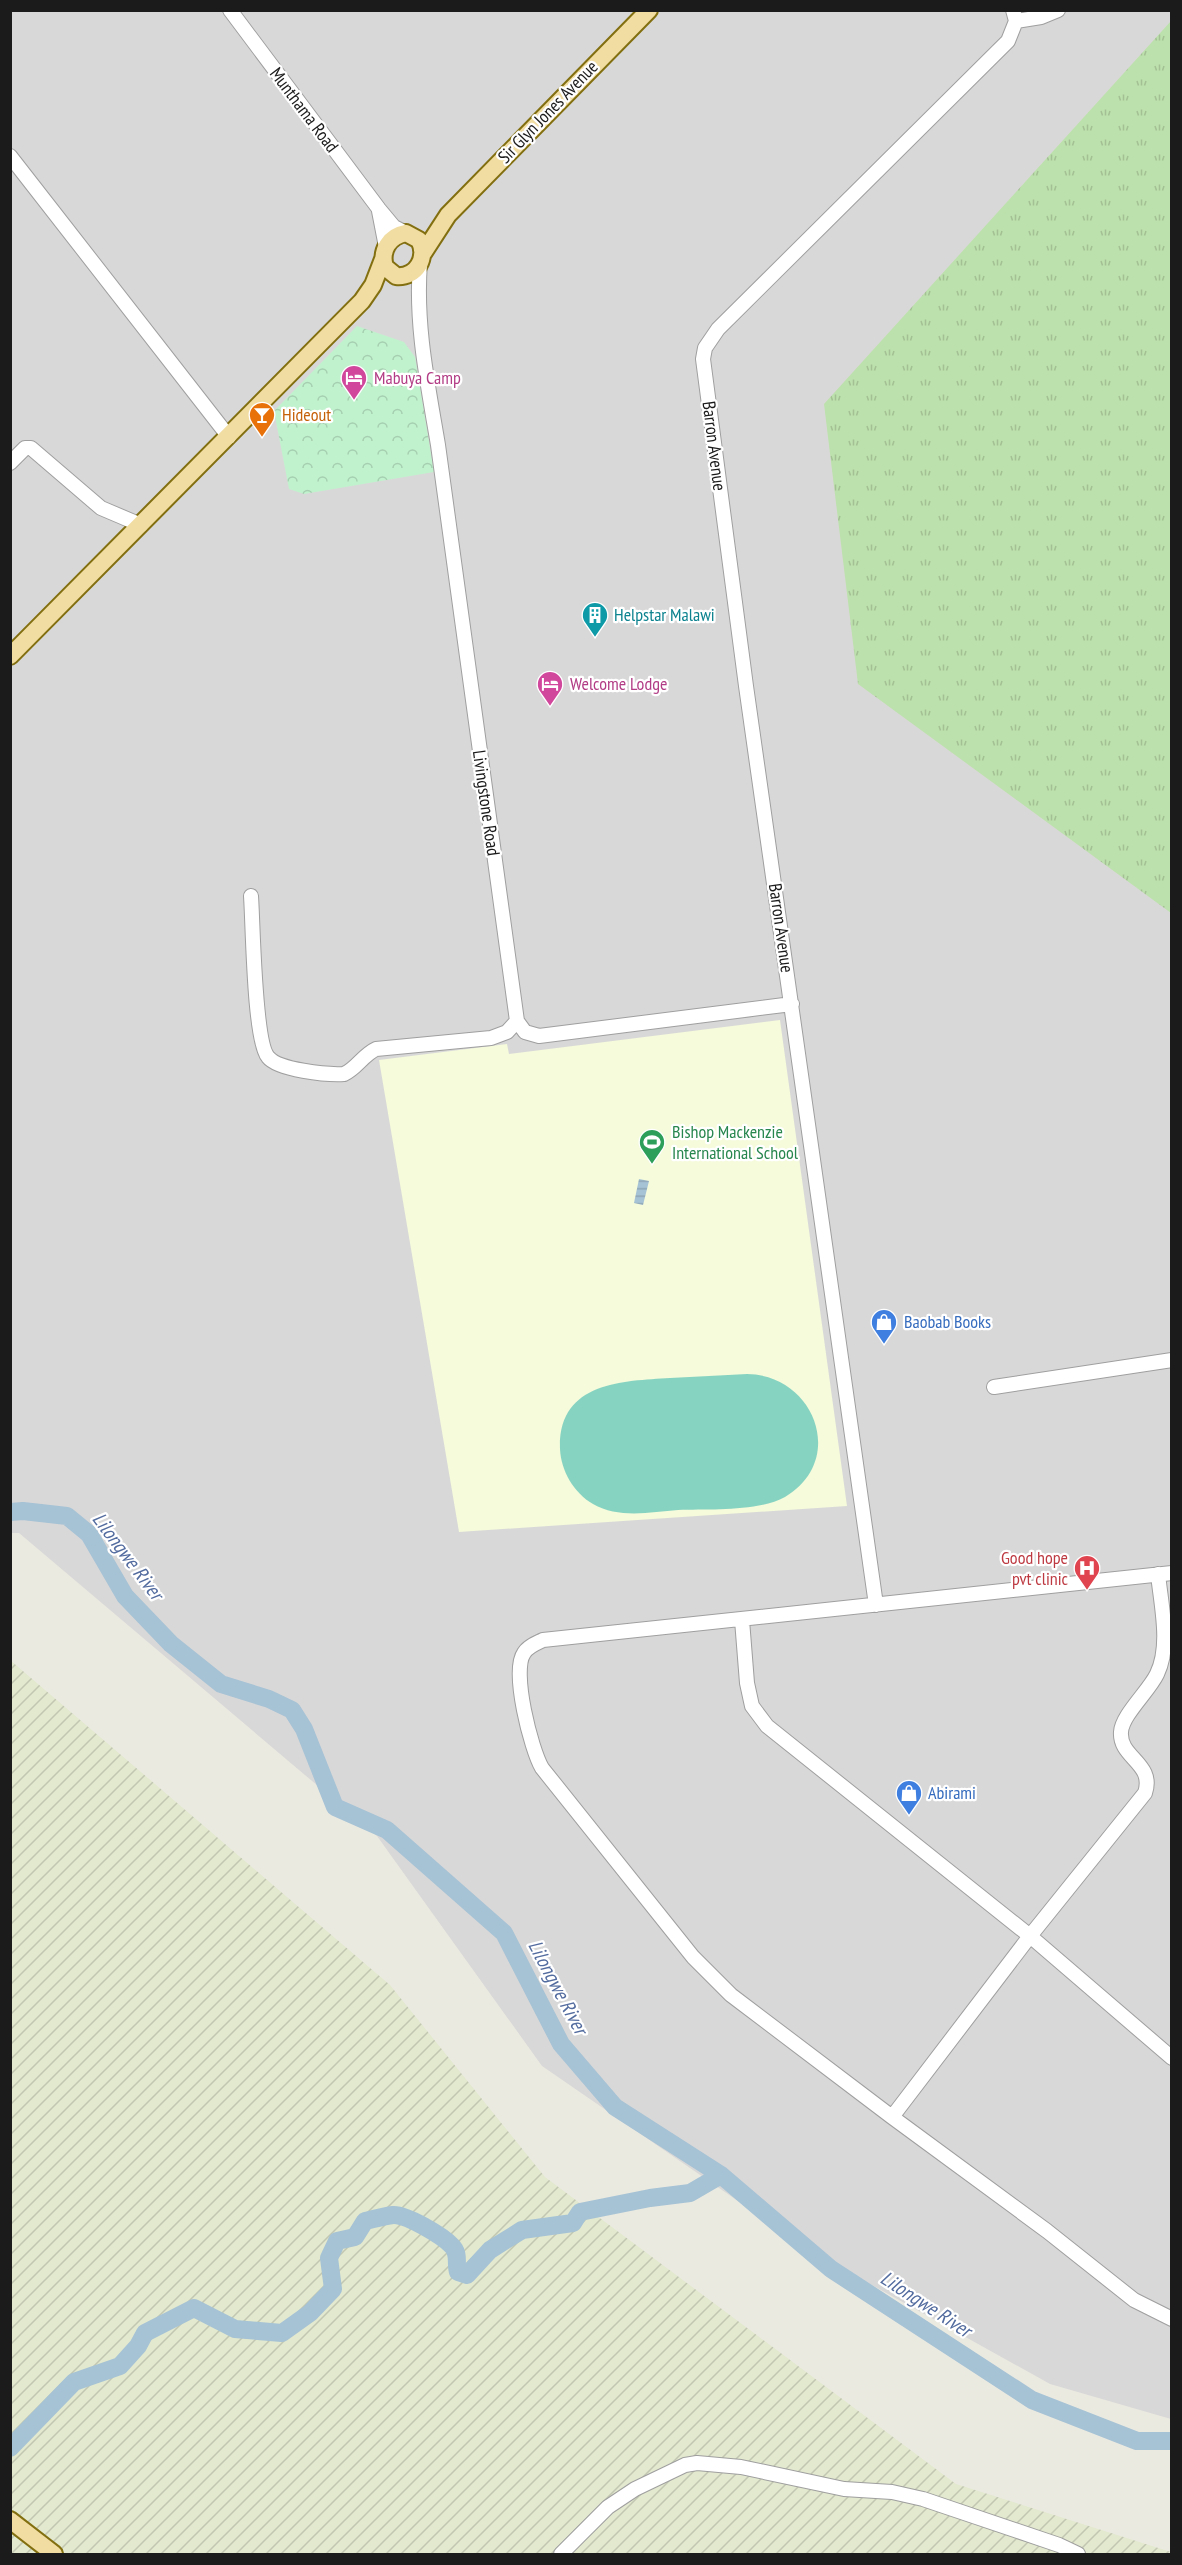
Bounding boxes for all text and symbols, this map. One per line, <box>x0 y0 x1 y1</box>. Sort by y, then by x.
street label: Sir Glyn Jones Avenue <box>493 55 603 168</box>
street label: Munthama Road <box>265 63 344 157</box>
hotel icon: Mabuya Camp <box>339 363 369 401</box>
place label: Mabuya Camp <box>374 366 461 389</box>
bar icon: Hideout <box>247 400 277 438</box>
street label: Barron Avenue <box>698 400 731 492</box>
place label: Hideout <box>282 403 331 426</box>
building icon: Helpstar Malawi <box>580 600 610 638</box>
place label: Helpstar Malawi <box>614 603 715 626</box>
hotel icon: Welcome Lodge <box>535 669 565 707</box>
place label: Welcome Lodge <box>570 672 667 695</box>
street label: Livingstone Road <box>468 749 505 857</box>
street label: Barron Avenue <box>764 882 799 974</box>
place label: Bishop Mackenzie International School <box>672 1120 799 1164</box>
sports icon: Bishop Mackenzie International School <box>637 1127 667 1165</box>
shop icon: Baobab Books <box>869 1307 899 1345</box>
place label: Baobab Books <box>904 1310 991 1333</box>
water label: Lilongwe River <box>87 1507 171 1607</box>
place label: Good hope pvt clinic <box>1001 1546 1069 1590</box>
hospital icon: Good hope pvt clinic <box>1072 1553 1102 1591</box>
shop icon: Abirami <box>894 1778 924 1816</box>
place label: Abirami <box>928 1781 976 1804</box>
water label: Lilongwe River <box>522 1935 595 2041</box>
water label: Lilongwe River <box>876 2265 978 2344</box>

